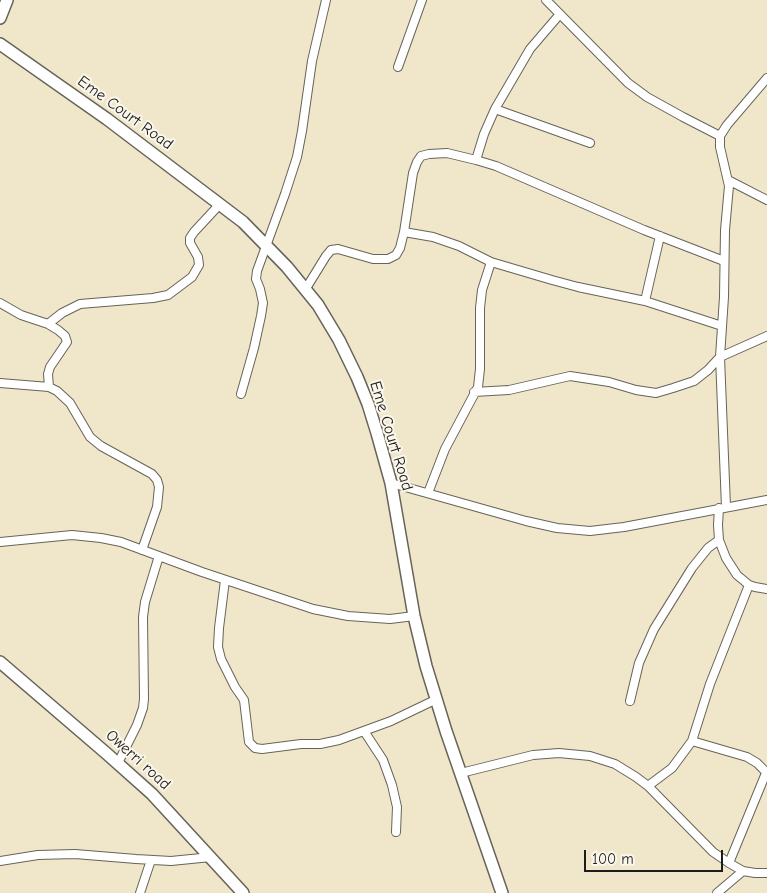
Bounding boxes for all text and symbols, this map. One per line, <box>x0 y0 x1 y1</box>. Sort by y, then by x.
street label: Eme Court Road <box>73 72 177 154</box>
street label: Eme Court Road <box>365 379 417 493</box>
street label: Owerri road <box>102 726 174 794</box>
scale bar <box>587 840 726 872</box>
text: 100 m <box>592 850 634 868</box>

